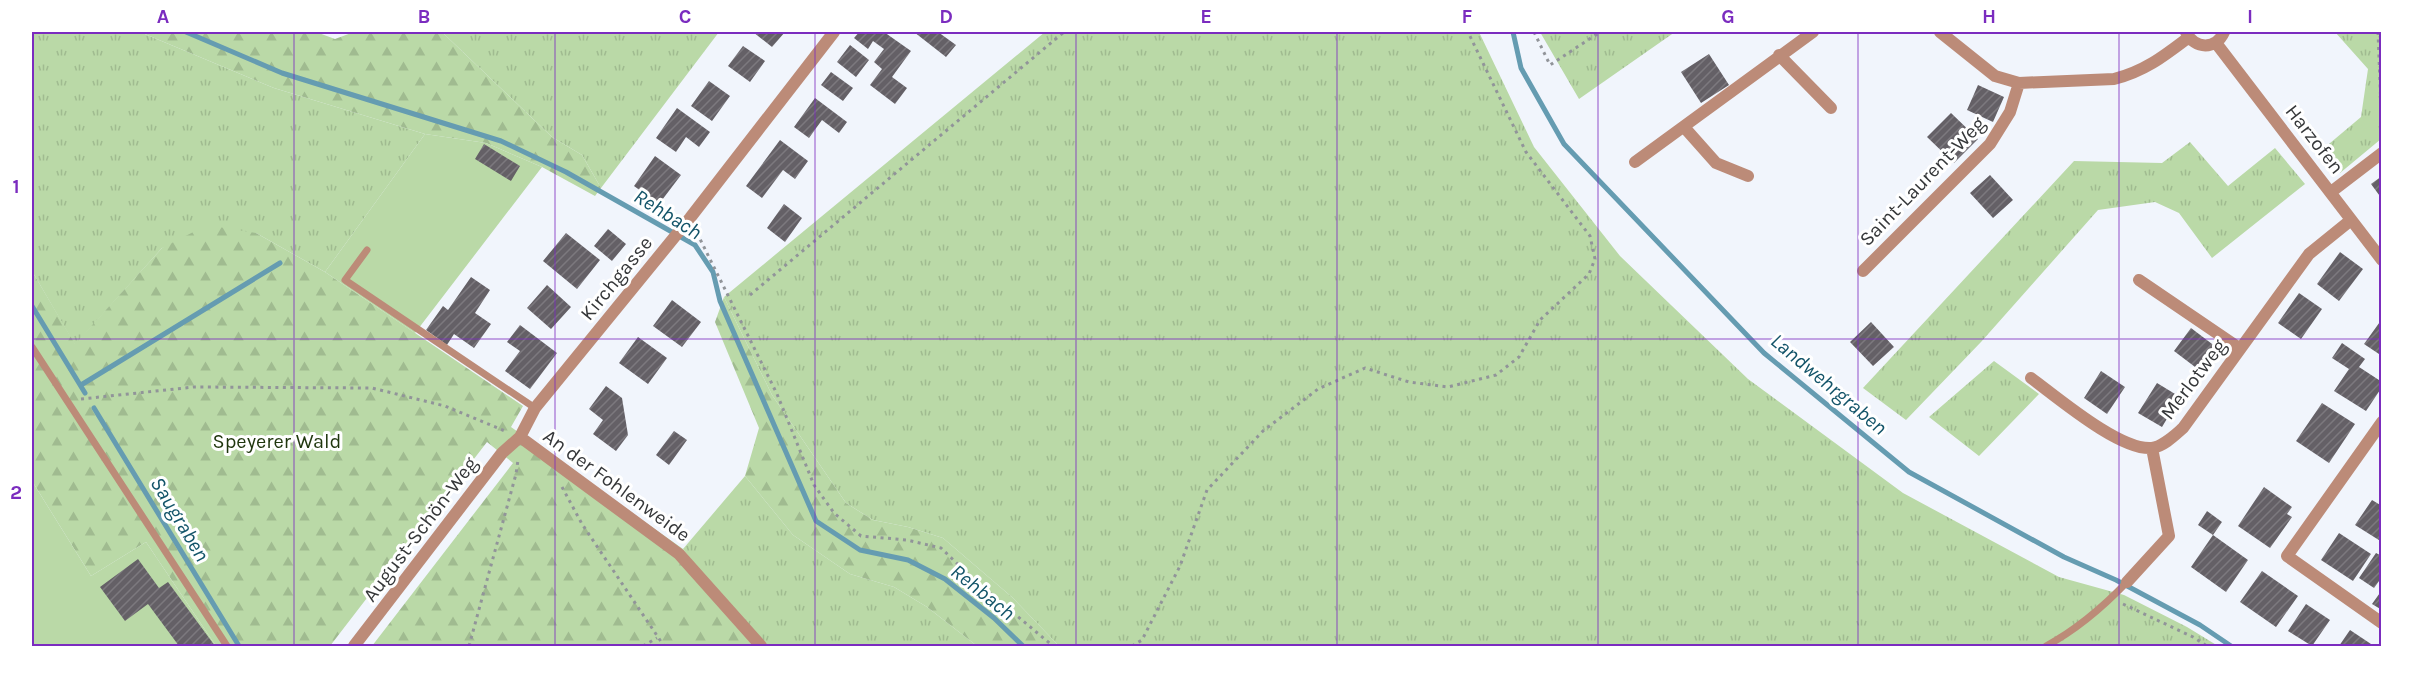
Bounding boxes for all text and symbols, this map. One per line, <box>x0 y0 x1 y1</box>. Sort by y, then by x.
text: A <box>157 5 170 28</box>
text: B <box>418 5 430 28</box>
text: C <box>679 5 691 28</box>
text: D <box>939 5 953 28</box>
text: E <box>1200 5 1212 28</box>
text: F <box>1462 5 1473 28</box>
text: G <box>1721 5 1735 28</box>
text: H <box>1982 5 1996 28</box>
text: I <box>2247 5 2253 28</box>
street label: Harzofen <box>2281 100 2349 178</box>
street label: Saint-Laurent-Weg <box>1855 112 1990 251</box>
text: 1 <box>12 175 20 198</box>
water label: Rehbach <box>630 184 706 244</box>
street label: Kirchgasse <box>576 232 657 325</box>
water label: Landwehrgraben <box>1766 328 1892 440</box>
street label: Merlotweg <box>2156 335 2231 424</box>
street label: An der Fohlenweide <box>539 424 695 546</box>
park label: Speyerer Wald <box>213 430 341 453</box>
street label: August-Schön-Weg <box>358 452 482 606</box>
water label: Saugraben <box>145 472 215 566</box>
text: 2 <box>10 481 22 504</box>
water label: Rehbach <box>946 559 1020 625</box>

